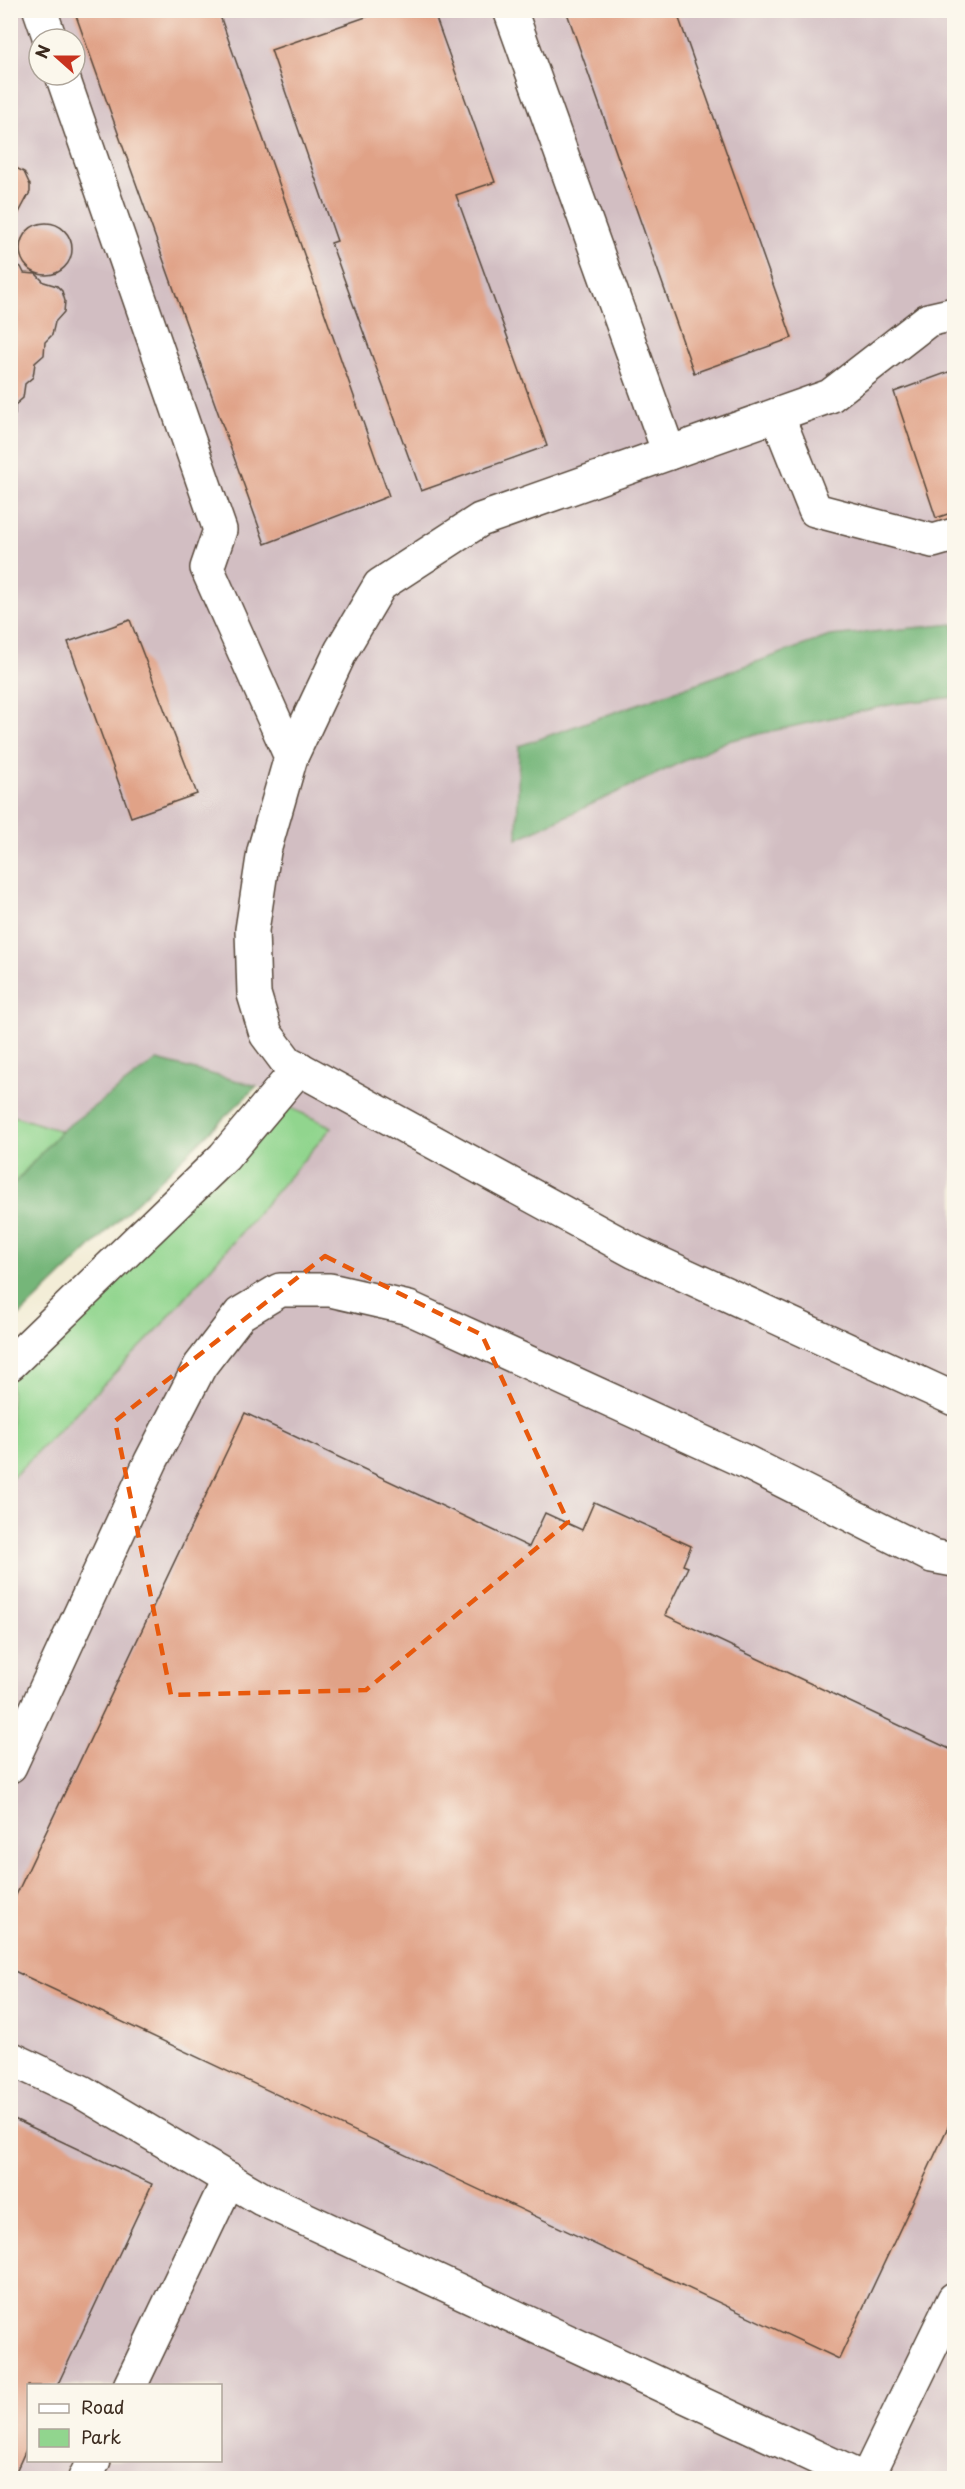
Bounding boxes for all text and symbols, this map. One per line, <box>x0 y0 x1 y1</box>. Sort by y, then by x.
north arrow <box>27 27 87 87</box>
text: N <box>29 41 56 61</box>
legend <box>27 2384 222 2462</box>
text: Road <box>81 2393 125 2420</box>
text: Park <box>81 2423 121 2450</box>

